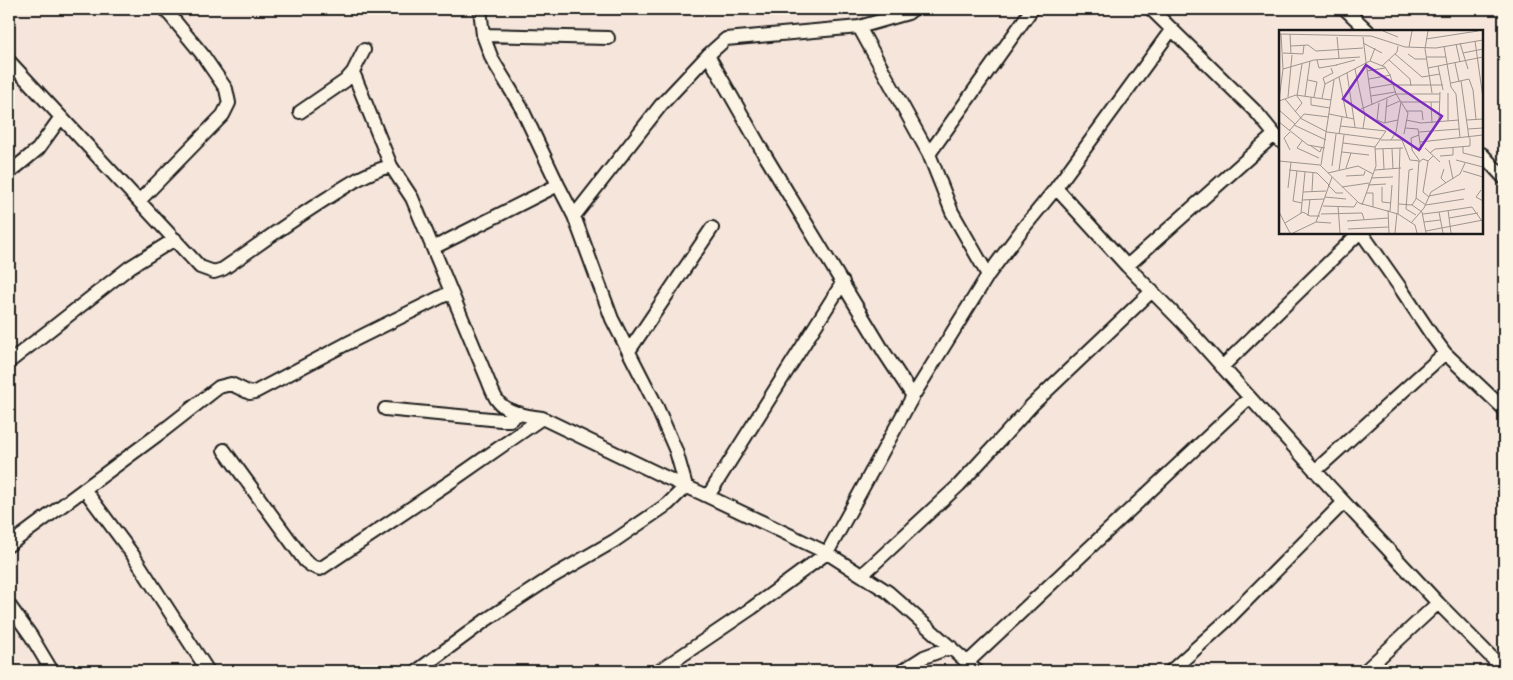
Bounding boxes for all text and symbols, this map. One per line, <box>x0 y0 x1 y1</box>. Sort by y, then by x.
inset map <box>1279 30 1483 234</box>

